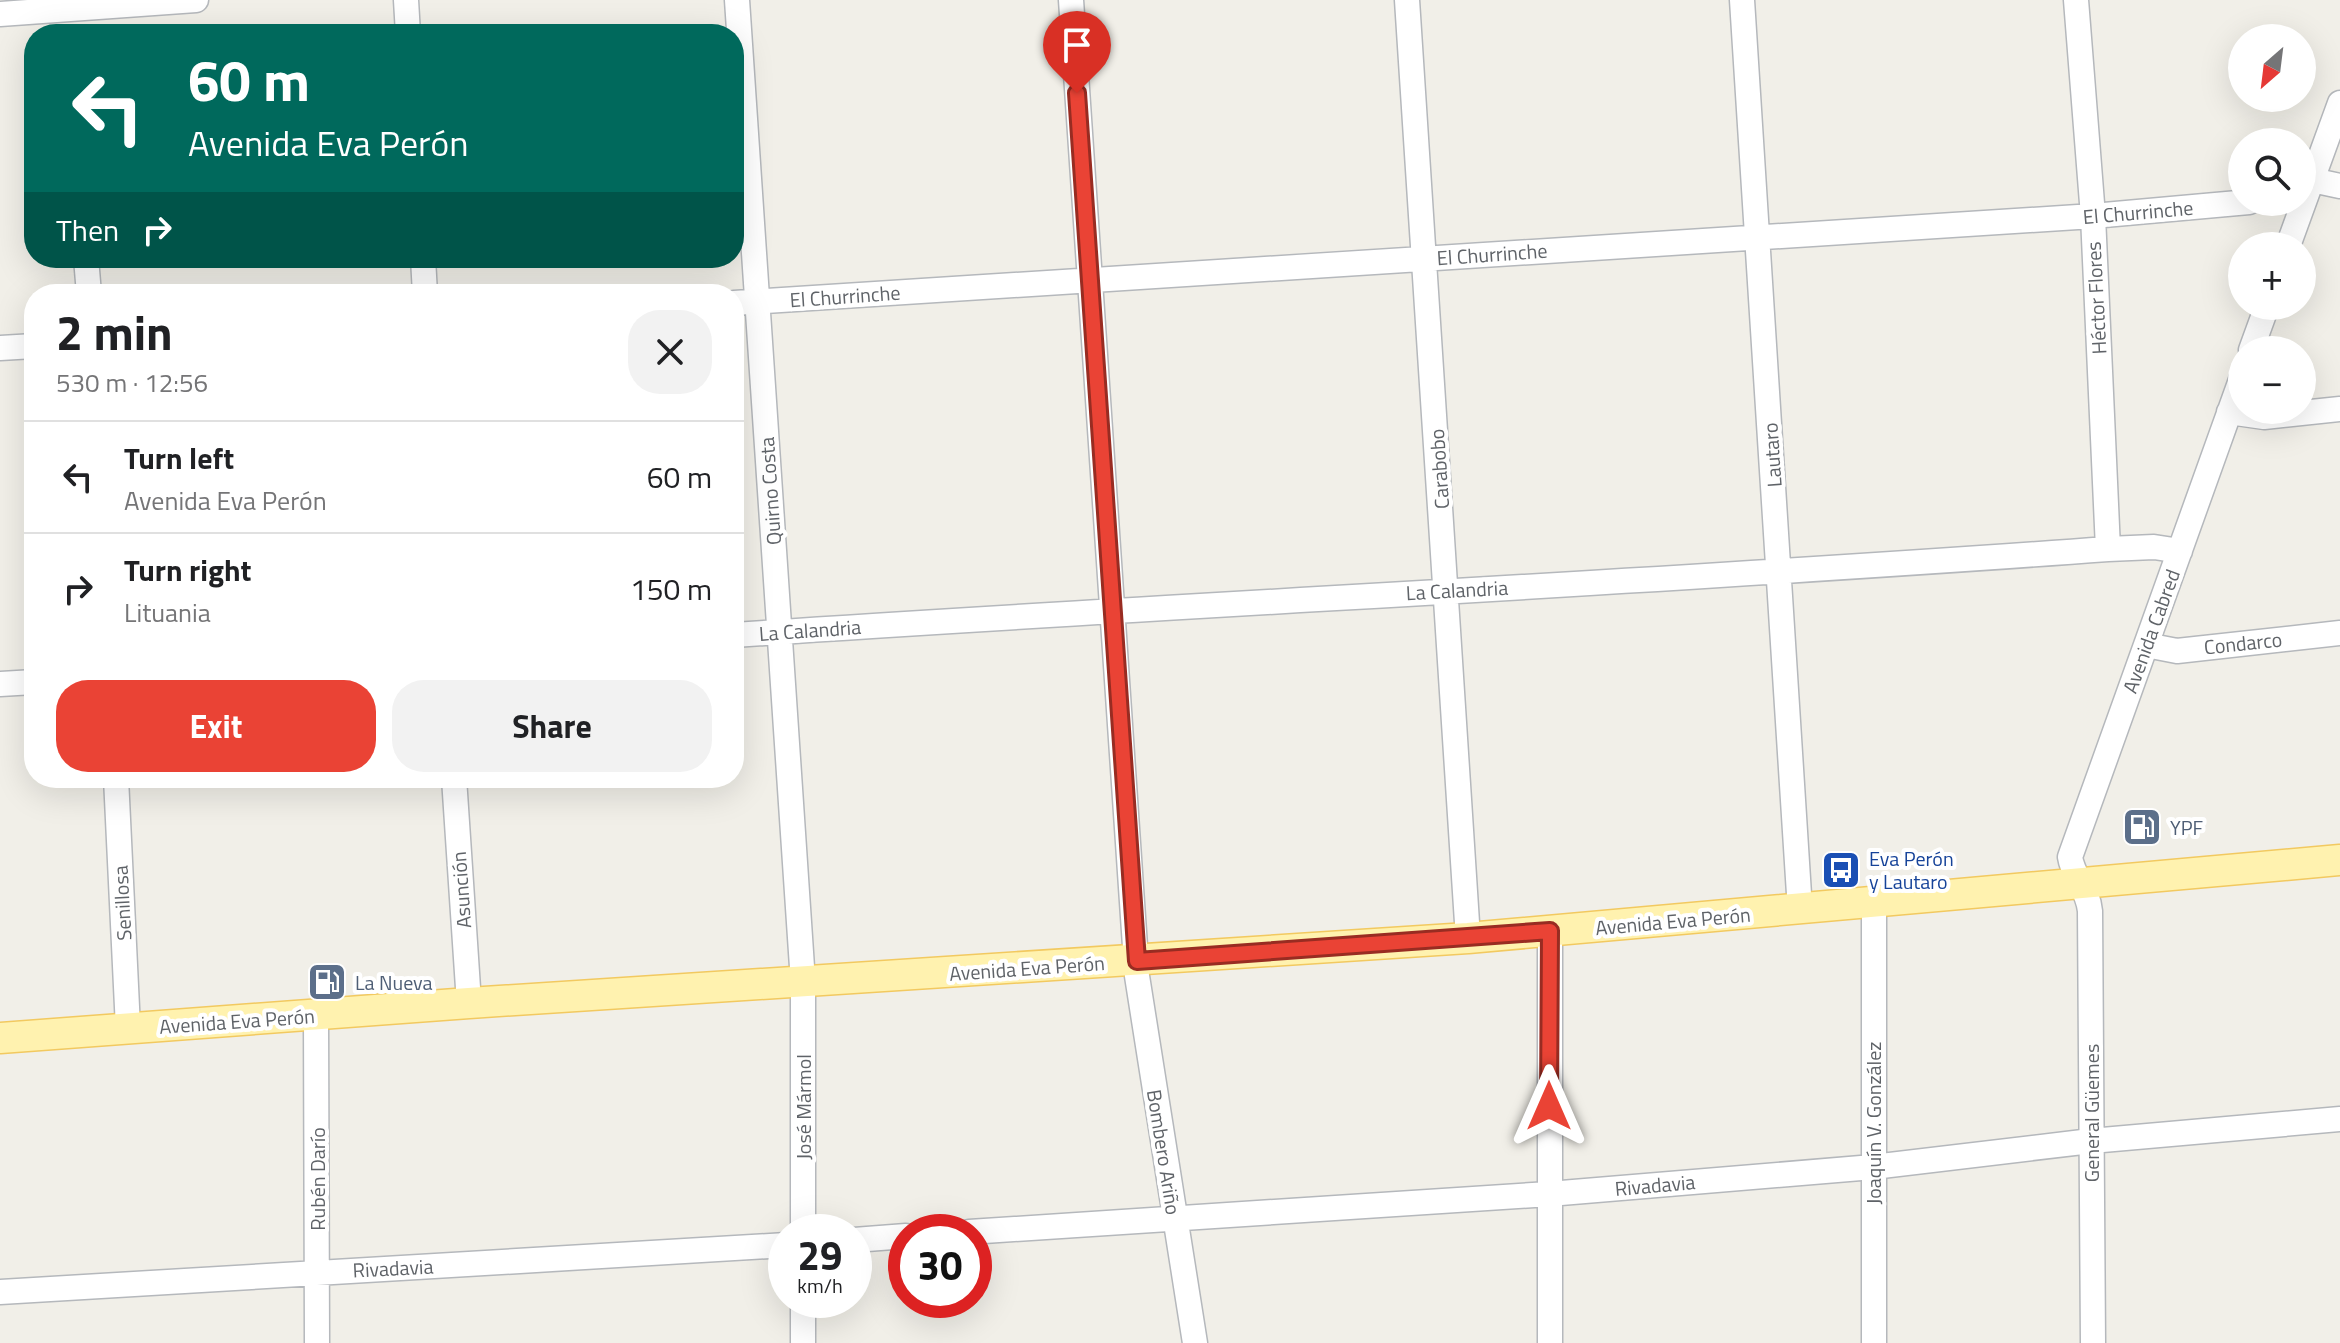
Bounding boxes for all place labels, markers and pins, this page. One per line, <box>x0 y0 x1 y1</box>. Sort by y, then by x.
pin <box>1043 11 1111 93</box>
fuel station icon: YPF <box>2121 806 2163 848</box>
place label: YPF <box>2170 812 2203 843</box>
place label: Eva Perón y Lautaro <box>1869 843 1954 897</box>
bus stop icon: Eva Perón y Lautaro <box>1820 849 1862 891</box>
fuel station icon: La Nueva <box>306 961 348 1003</box>
place label: La Nueva <box>355 967 433 998</box>

